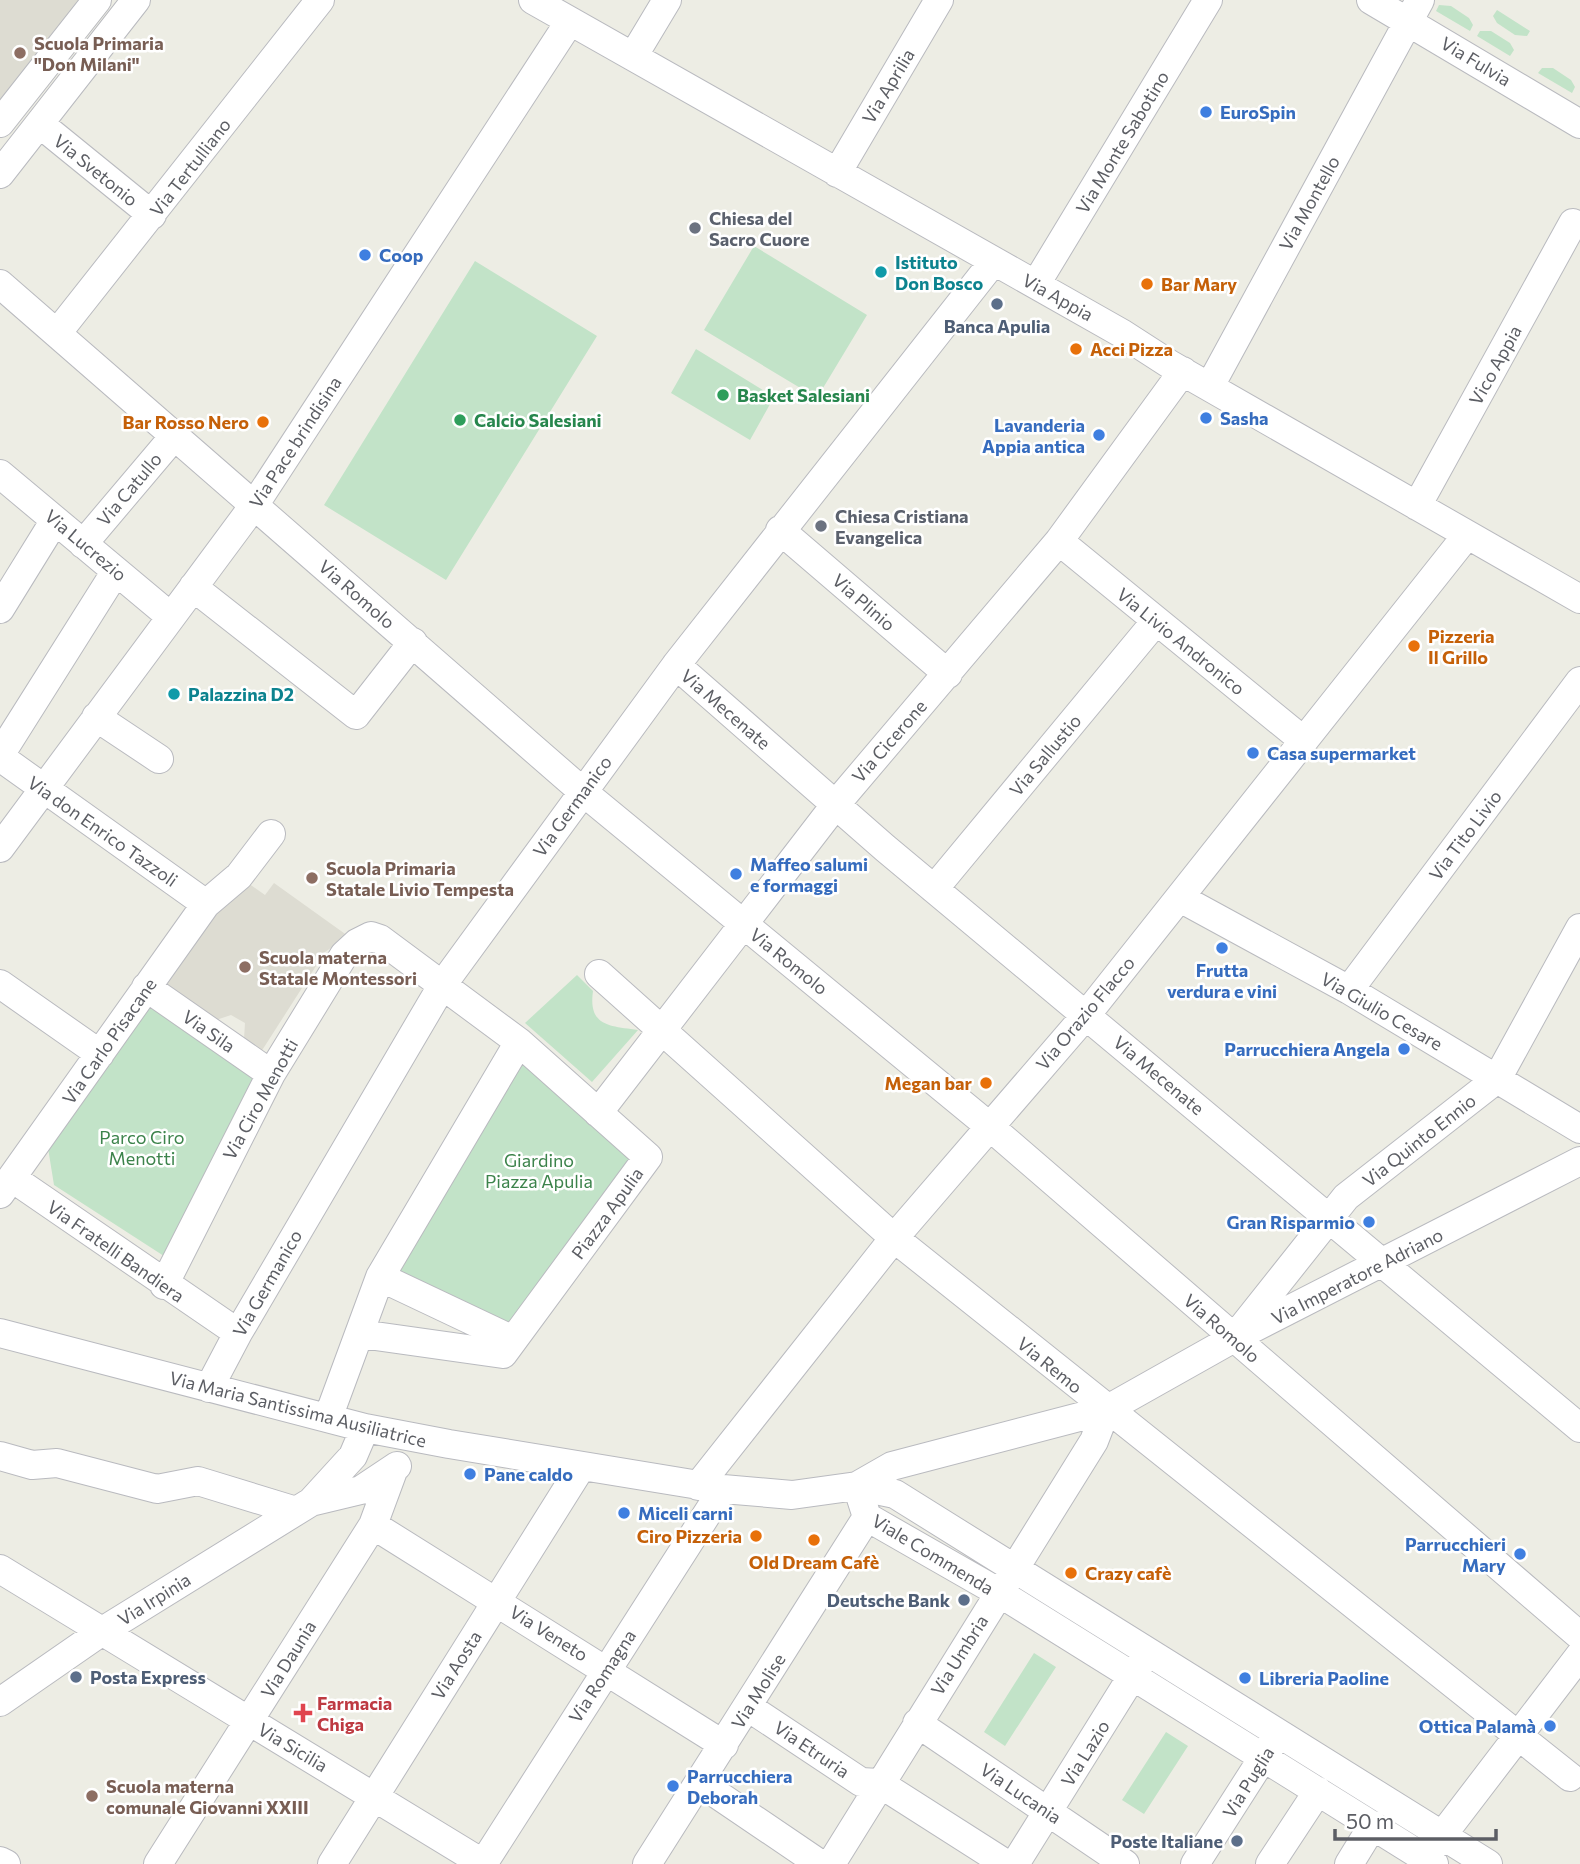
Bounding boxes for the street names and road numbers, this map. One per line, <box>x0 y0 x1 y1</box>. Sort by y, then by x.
street label: Via Fulvia <box>1437 32 1515 90</box>
street label: Via Aprilia <box>857 45 919 127</box>
street label: Via Monte Sabotino <box>1071 67 1173 217</box>
street label: Via Tertulliano <box>145 114 235 220</box>
street label: Via Svetonio <box>49 129 143 211</box>
street label: Via Montello <box>1274 152 1344 254</box>
street label: Via Appia <box>1019 269 1097 325</box>
street label: Vico Appia <box>1464 321 1526 409</box>
street label: Via Pace brindisina <box>244 372 346 512</box>
street label: Via Catullo <box>92 448 166 530</box>
street label: Via Lucrezio <box>41 504 131 586</box>
street label: Via Romolo <box>314 555 400 633</box>
street label: Via Plinio <box>828 569 900 635</box>
street label: Via Livio Andronico <box>1113 583 1249 699</box>
street label: Via Mecenate <box>677 664 775 754</box>
street label: Via Cicerone <box>847 695 931 787</box>
street label: Via Sallustio <box>1004 710 1086 800</box>
street label: Via Germanico <box>528 751 616 861</box>
street label: Via don Enrico Tazzoli <box>24 771 182 891</box>
street label: Via Tito Livio <box>1424 786 1506 884</box>
street label: Via Romolo <box>746 923 832 999</box>
street label: Via Orazio Flacco <box>1031 952 1139 1074</box>
street label: Via Giulio Cesare <box>1317 967 1447 1055</box>
street label: Via Carlo Pisacane <box>57 974 161 1108</box>
street label: Via Sila <box>179 1005 239 1057</box>
street label: Via Mecenate <box>1109 1031 1209 1119</box>
street label: Via Ciro Menotti <box>218 1035 302 1163</box>
street label: Via Quinto Ennio <box>1358 1089 1480 1191</box>
street label: Piazza Apulia <box>566 1163 648 1263</box>
street label: Via Fratelli Bandiera <box>43 1195 189 1307</box>
street label: Via Imperatore Adriano <box>1267 1223 1447 1329</box>
street label: Via Germanico <box>228 1226 306 1340</box>
street label: Via Romolo <box>1179 1289 1265 1367</box>
street label: Via Remo <box>1013 1332 1087 1398</box>
street label: Via Maria Santissima Ausiliatrice <box>167 1366 429 1452</box>
street label: Viale Commenda <box>868 1509 998 1599</box>
street label: Via Irpinia <box>114 1568 194 1630</box>
street label: Via Veneto <box>506 1600 592 1666</box>
street label: Via Umbria <box>926 1611 992 1699</box>
street label: Via Daunia <box>256 1616 320 1702</box>
street label: Via Romagna <box>564 1625 640 1727</box>
street label: Via Aosta <box>426 1626 486 1704</box>
street label: Via Molise <box>726 1649 790 1733</box>
street label: Via Etruria <box>770 1716 854 1782</box>
street label: Via Lazio <box>1056 1716 1114 1790</box>
street label: Via Sicilia <box>254 1718 332 1776</box>
street label: Via Puglia <box>1218 1742 1278 1822</box>
street label: Via Lucania <box>976 1758 1066 1828</box>

